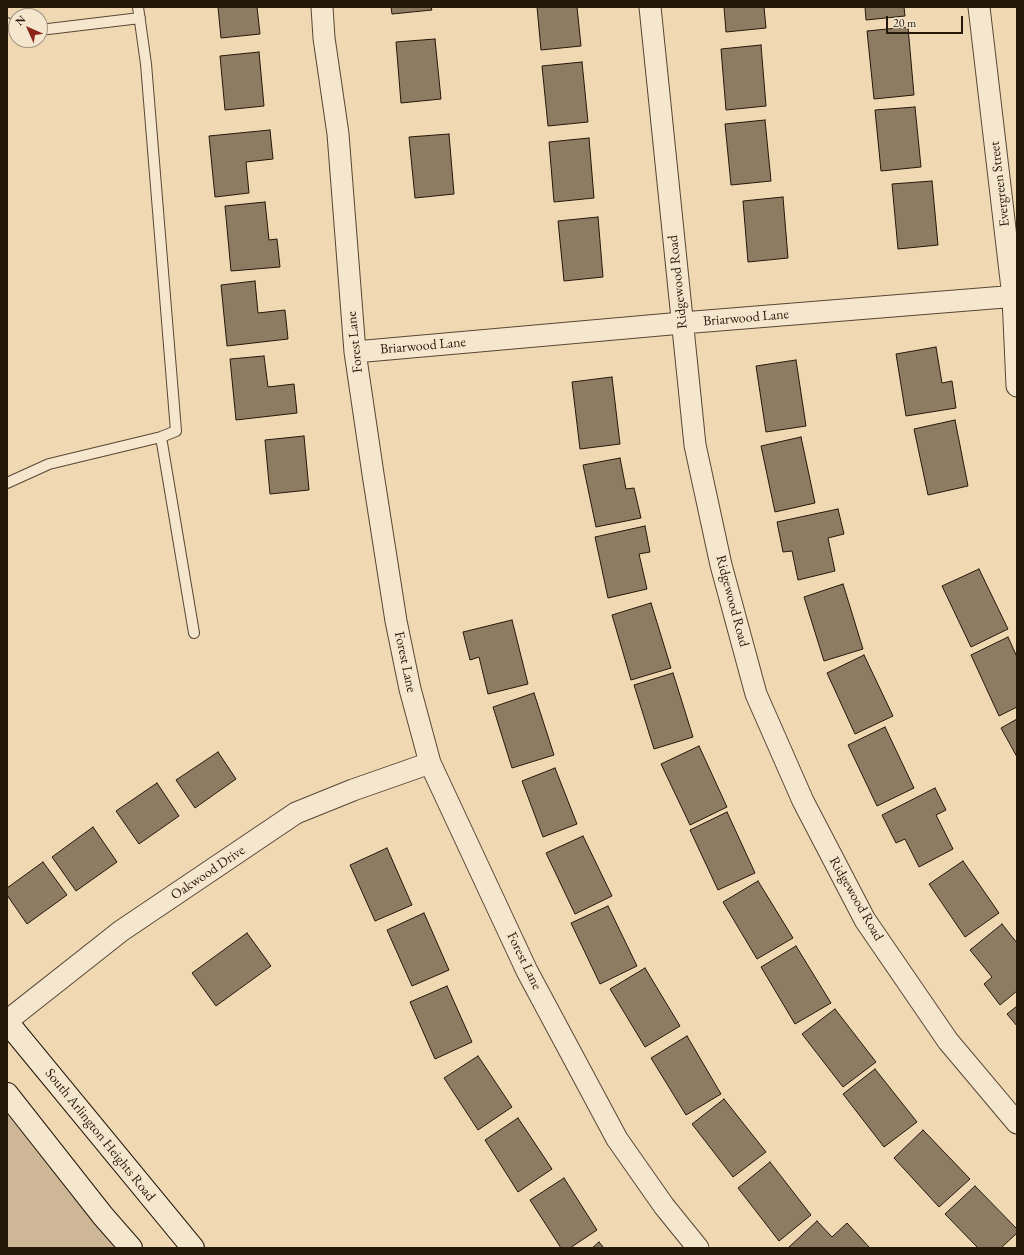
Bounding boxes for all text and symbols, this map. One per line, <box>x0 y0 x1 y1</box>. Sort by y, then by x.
north arrow <box>8 8 48 48</box>
scale bar <box>888 8 965 34</box>
text: N <box>12 12 28 28</box>
text: 20 m <box>893 15 916 31</box>
street label: Evergreen Street <box>986 140 1014 228</box>
street label: Ridgewood Road <box>665 234 691 330</box>
street label: Briarwood Lane <box>702 306 790 330</box>
street label: Forest Lane <box>343 310 367 374</box>
street label: Briarwood Lane <box>379 334 467 358</box>
street label: Ridgewood Road <box>712 553 752 649</box>
street label: Forest Lane <box>390 630 420 694</box>
street label: Oakwood Drive <box>168 842 248 904</box>
street label: Ridgewood Road <box>825 854 887 944</box>
street label: Forest Lane <box>503 929 545 993</box>
street label: South Arlington Heights Road <box>41 1065 159 1205</box>

